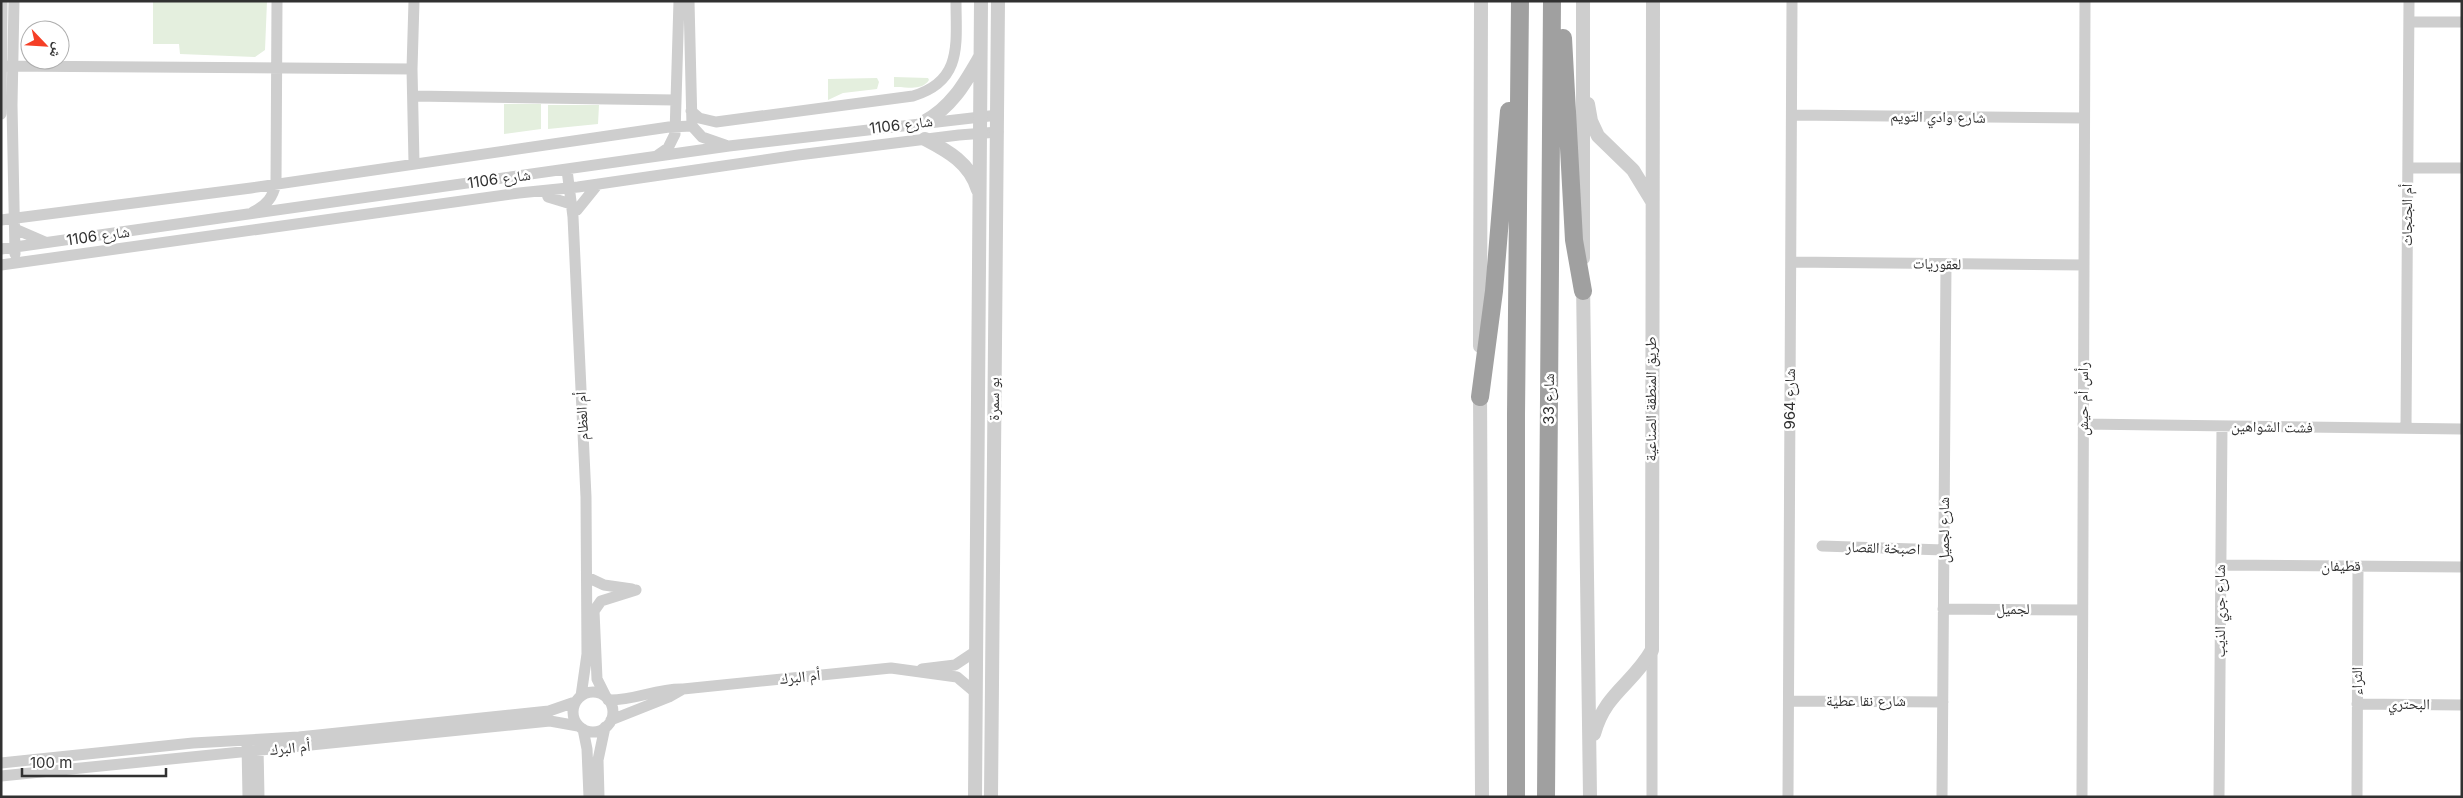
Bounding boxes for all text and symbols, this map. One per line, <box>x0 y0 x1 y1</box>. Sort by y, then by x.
north arrow <box>20 20 70 70</box>
text: ش <box>45 40 68 61</box>
street label: شارع وادي التويم <box>1890 106 1986 130</box>
street label: شارع 1106 <box>868 111 934 139</box>
street label: شارع 1106 <box>466 165 532 193</box>
street label: أم الجثجاث <box>2397 184 2417 246</box>
street label: شارع 1106 <box>65 222 131 250</box>
street label: لعقوريات <box>1913 254 1961 273</box>
street label: طريق المنطقة الصناعية <box>1641 336 1661 461</box>
street label: رأس أم حيش <box>2073 362 2093 436</box>
street label: شارع 964 <box>1780 368 1800 430</box>
street label: شارع 33 <box>1539 373 1559 425</box>
street label: بو سمرة <box>984 377 1003 421</box>
street label: أم العظام <box>571 391 593 441</box>
street label: فشت الشواهين <box>2231 416 2313 438</box>
street label: شارع لجميل <box>1934 497 1954 563</box>
street label: اصبخة القصار <box>1844 537 1921 558</box>
street label: قطيفان <box>2321 556 2361 576</box>
street label: شارع جري الذيب <box>2210 564 2232 658</box>
street label: لجميل <box>1996 599 2030 619</box>
street label: أم البرك <box>779 665 821 689</box>
street label: الثراء <box>2347 667 2366 695</box>
street label: شارع نقا عطية <box>1826 691 1906 711</box>
street label: البحتري <box>2388 694 2430 716</box>
street label: أم البرك <box>269 736 311 760</box>
scale bar <box>22 746 166 778</box>
text: 100 m <box>30 753 72 772</box>

